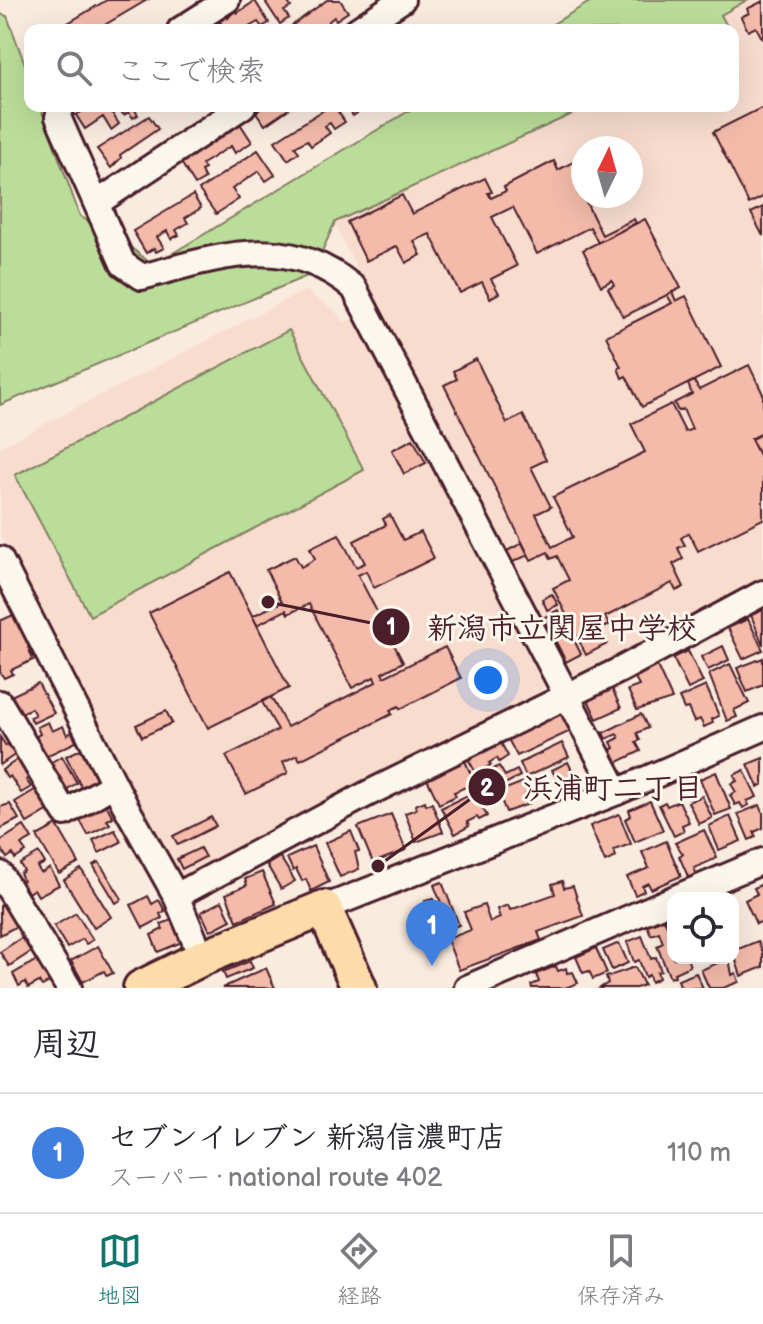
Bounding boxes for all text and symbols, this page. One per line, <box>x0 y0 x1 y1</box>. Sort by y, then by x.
search box <box>24 24 739 112</box>
icon: search <box>52 46 96 90</box>
text: ここで検索 <box>116 54 266 90</box>
north arrow <box>571 136 643 208</box>
callout: 新潟市立関屋中学校 <box>371 600 713 654</box>
text: 新潟市立関屋中学校 <box>427 611 697 647</box>
text: 1 <box>386 613 396 642</box>
your location <box>468 660 508 700</box>
callout: 浜浦町二丁目 <box>467 760 719 814</box>
text: 浜浦町二丁目 <box>523 771 703 807</box>
text: 2 <box>480 774 495 803</box>
map controls <box>667 892 739 964</box>
button: locate <box>667 892 739 964</box>
pin: 1 <box>406 900 458 966</box>
text: 周辺 <box>32 1024 100 1065</box>
text: セブンイレブン 新潟信濃町店 <box>108 1120 506 1156</box>
text: 1 <box>53 1138 63 1169</box>
text: 110 m <box>667 1138 731 1169</box>
text: スーパー · national route 402 <box>108 1163 442 1194</box>
tab: 地図 <box>98 1229 142 1310</box>
tab: 経路 <box>337 1229 381 1310</box>
tab: 保存済み <box>577 1229 665 1310</box>

